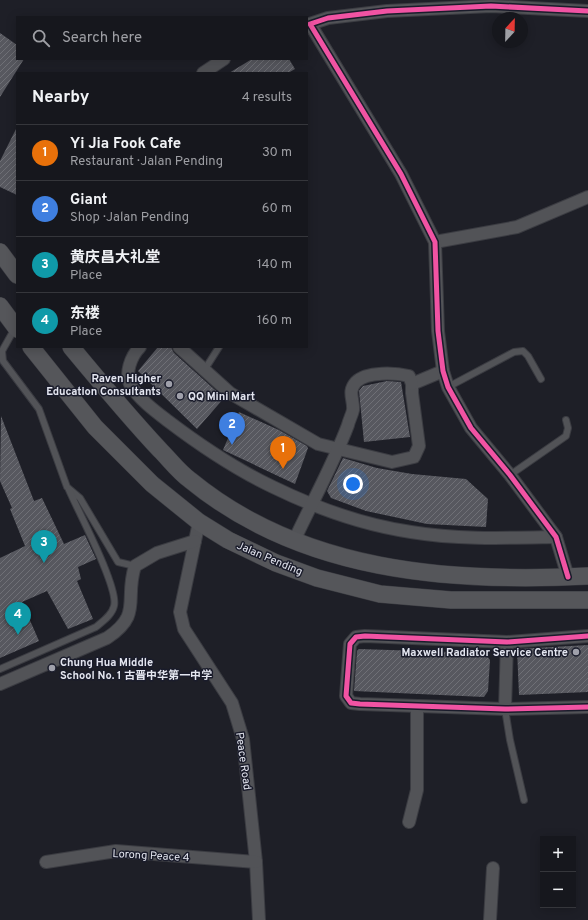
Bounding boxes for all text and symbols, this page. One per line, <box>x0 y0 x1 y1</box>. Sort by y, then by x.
north arrow <box>492 12 528 48</box>
search box <box>16 16 308 60</box>
icon: search <box>30 27 52 49</box>
text: Search here <box>62 29 142 48</box>
text: Nearby <box>32 87 89 109</box>
text: 4 results <box>242 90 292 106</box>
text: Yi Jia Fook Cafe <box>70 135 181 154</box>
text: 1 <box>42 145 48 161</box>
text: 30 m <box>262 145 292 161</box>
text: Restaurant · Jalan Pending <box>70 154 223 170</box>
text: Giant <box>70 191 107 210</box>
text: 2 <box>41 201 49 217</box>
text: 60 m <box>262 201 292 217</box>
text: Shop · Jalan Pending <box>70 210 189 226</box>
text: 黄庆昌大礼堂 <box>70 249 160 268</box>
text: 3 <box>41 257 49 273</box>
text: 140 m <box>257 257 292 273</box>
text: Place <box>70 268 102 284</box>
text: 东楼 <box>70 305 100 324</box>
text: 4 <box>41 313 49 329</box>
text: 160 m <box>257 313 292 329</box>
text: Place <box>70 324 102 340</box>
place label: Raven Higher Education Consultants <box>46 372 161 399</box>
marker: Raven Higher Education Consultants <box>164 379 174 389</box>
place label: QQ Mini Mart <box>188 390 255 404</box>
marker: QQ Mini Mart <box>175 391 185 401</box>
pin: 2 <box>219 412 245 445</box>
pin: 1 <box>270 436 296 469</box>
your location <box>343 474 363 494</box>
pin: 3 <box>31 530 57 563</box>
street label: Jalan Pending <box>235 539 305 579</box>
pin: 4 <box>5 602 31 635</box>
place label: Maxwell Radiator Service Centre <box>401 646 568 660</box>
marker: Maxwell Radiator Service Centre <box>571 647 581 657</box>
place label: Chung Hua Middle School No. 1 古晋中华第一中学 <box>60 656 212 683</box>
marker: Chung Hua Middle School No. 1 古晋中华第一中学 <box>47 663 57 673</box>
street label: Peace Road <box>232 731 254 791</box>
map controls <box>540 836 576 908</box>
button: + <box>540 836 576 872</box>
street label: Lorong Peace 4 <box>112 847 190 865</box>
button: − <box>540 872 576 908</box>

